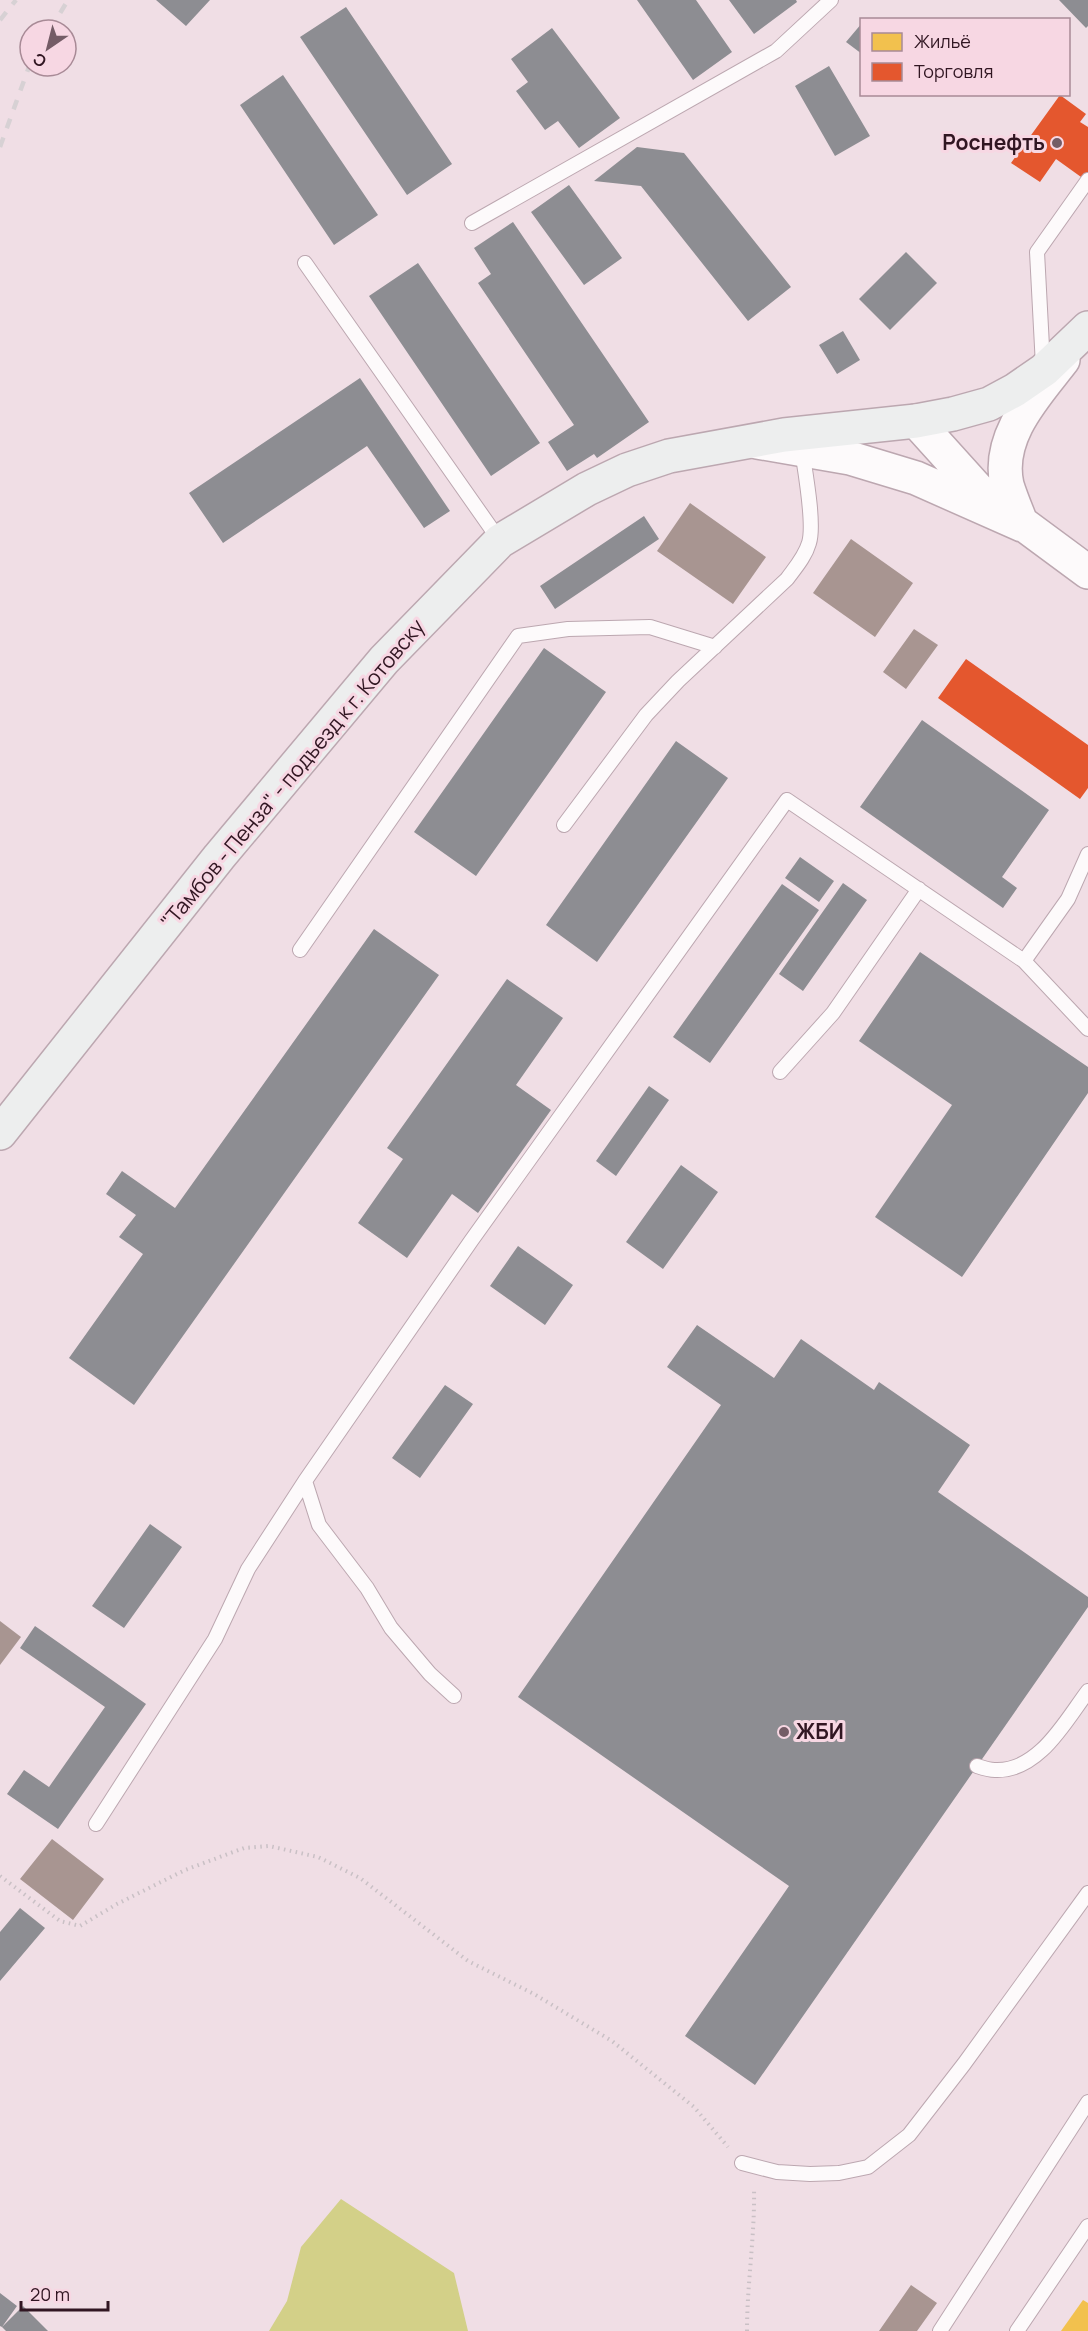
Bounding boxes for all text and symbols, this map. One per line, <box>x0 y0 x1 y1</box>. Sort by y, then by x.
north arrow <box>18 18 78 78</box>
legend <box>860 18 1070 96</box>
text: Жильё <box>914 29 971 53</box>
text: С <box>28 48 51 73</box>
text: Торговля <box>914 59 993 83</box>
place label: Роснефть <box>942 128 1045 156</box>
marker: Роснефть <box>1050 136 1064 150</box>
street label: "Тамбов - Пенза" - подъезд к г. Котовску <box>154 613 430 934</box>
place label: ЖБИ <box>796 1717 844 1745</box>
marker: ЖБИ <box>777 1725 791 1739</box>
scale bar <box>21 2274 108 2312</box>
text: 20 m <box>30 2282 70 2306</box>

